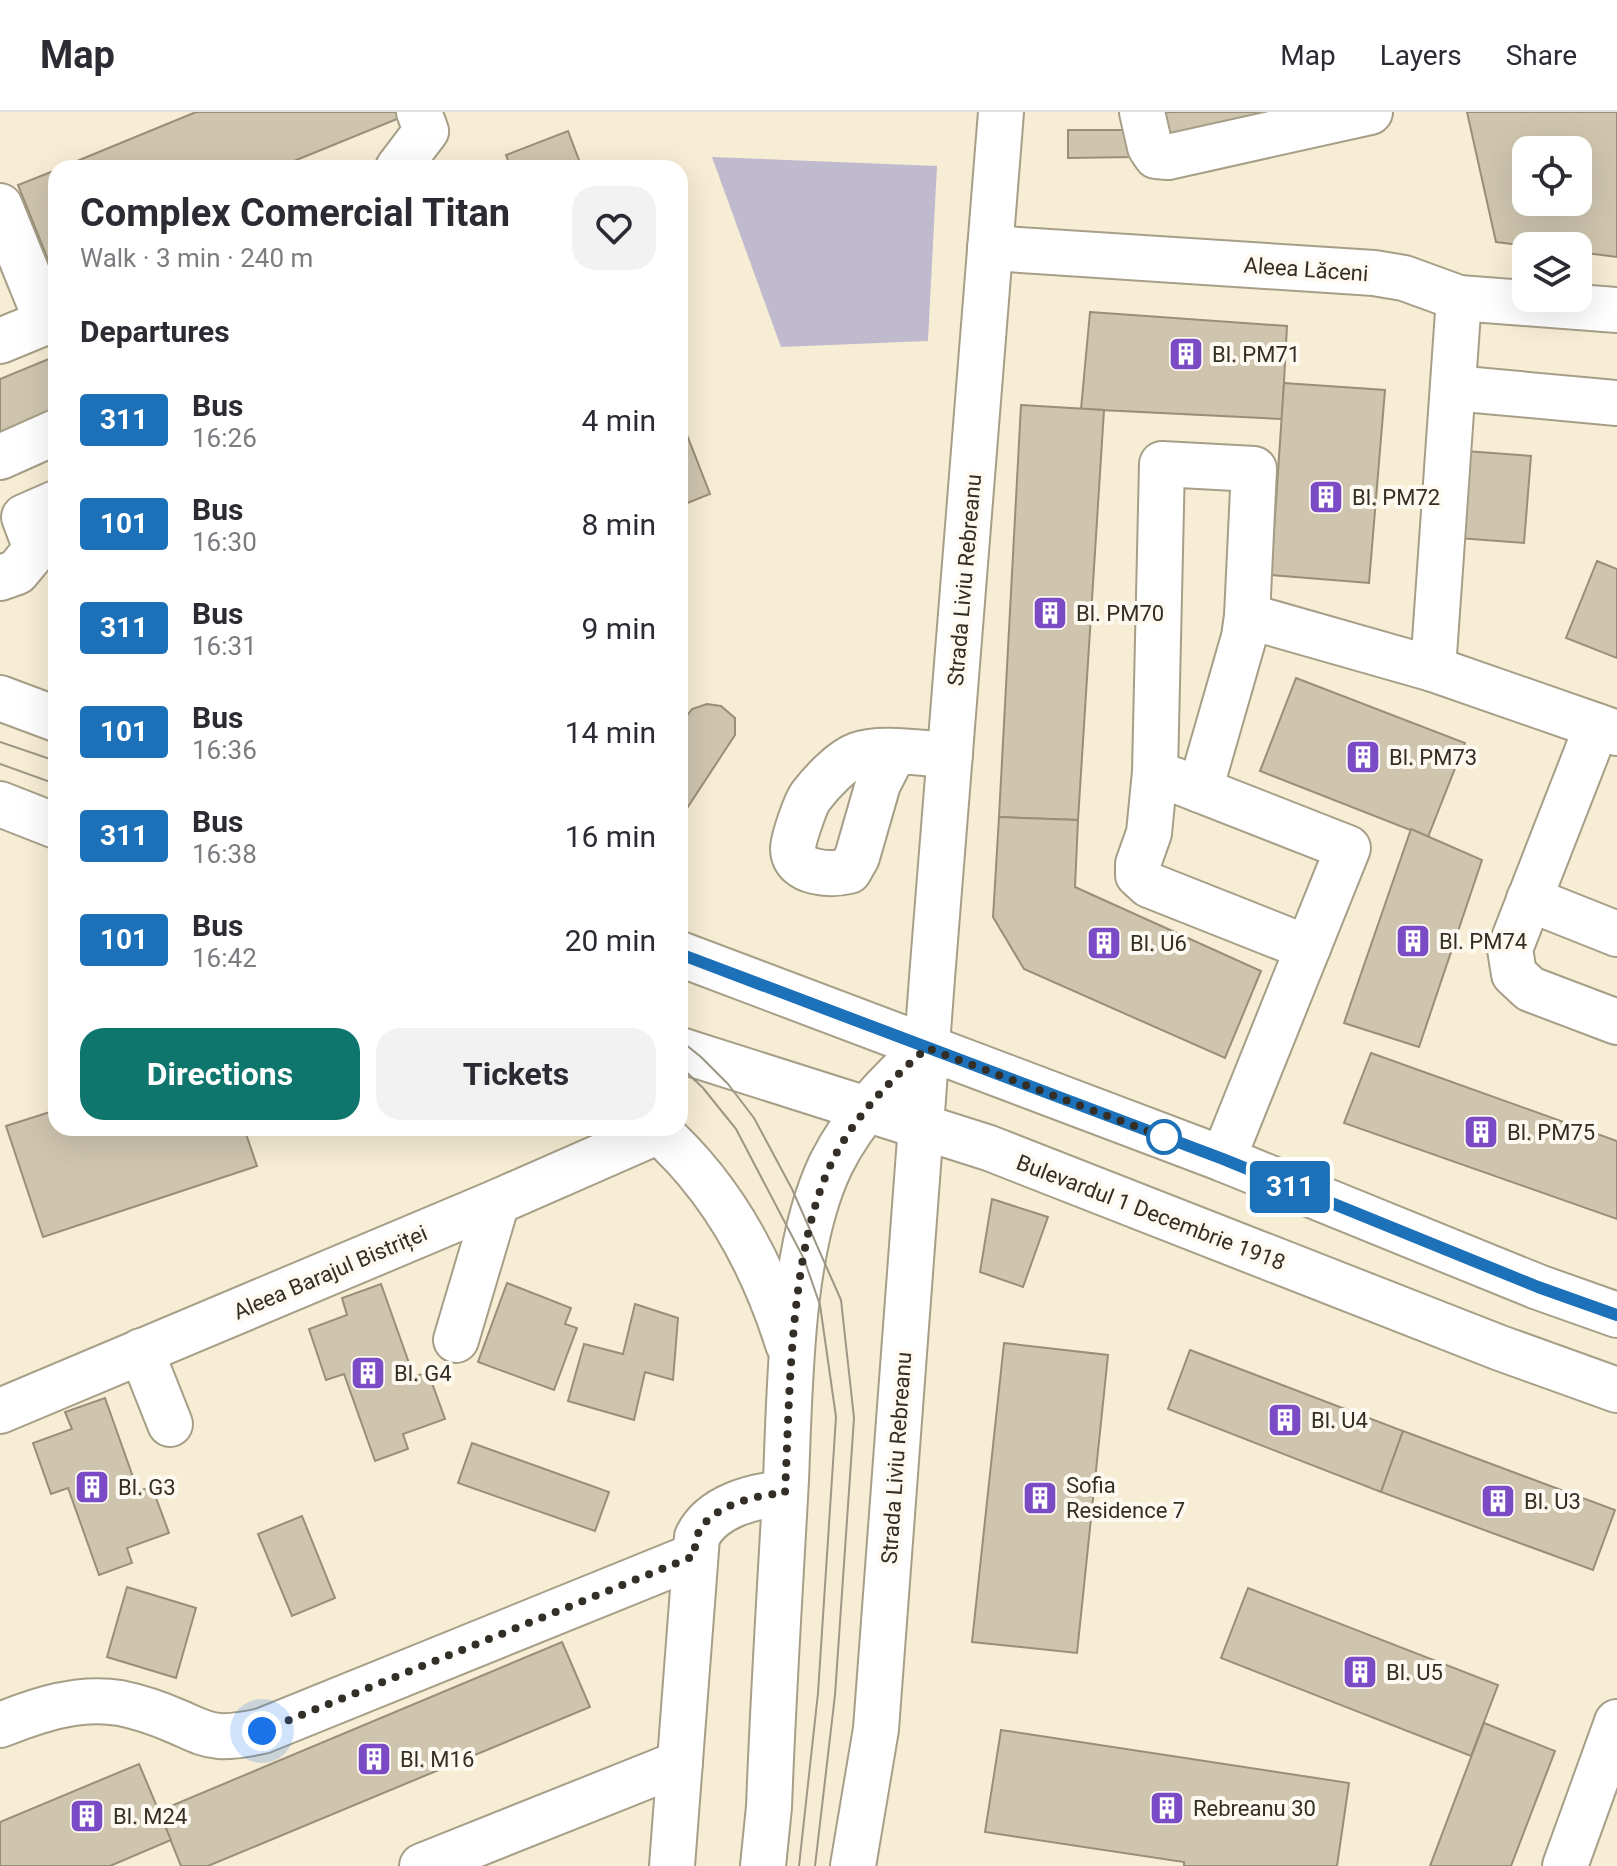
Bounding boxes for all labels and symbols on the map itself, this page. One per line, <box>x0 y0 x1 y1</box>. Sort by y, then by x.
street label: Aleea Lăceni <box>1243 253 1369 286</box>
building icon: Bl. PM71 <box>1167 335 1205 373</box>
place label: Bl. PM71 <box>1212 342 1300 367</box>
street label: Strada Liviu Rebreanu <box>943 473 986 687</box>
building icon: Bl. PM72 <box>1307 478 1345 516</box>
place label: Bl. PM72 <box>1352 485 1440 510</box>
building icon: Bl. PM70 <box>1031 594 1069 632</box>
place label: Bl. PM70 <box>1076 601 1164 626</box>
building icon: Bl. PM73 <box>1344 738 1382 776</box>
place label: Bl. PM73 <box>1389 745 1477 770</box>
building icon: Bl. PM74 <box>1394 922 1432 960</box>
building icon: Bl. U6 <box>1085 924 1123 962</box>
place label: Bl. PM74 <box>1439 929 1527 954</box>
place label: Bl. U6 <box>1130 931 1187 956</box>
building icon: Bl. PM75 <box>1462 1113 1500 1151</box>
unlabelled marker <box>1147 1120 1181 1154</box>
place label: Bl. PM75 <box>1507 1120 1595 1145</box>
street label: Bulevardul 1 Decembrie 1918 <box>1013 1150 1289 1275</box>
line badge: 311 <box>1244 1161 1336 1213</box>
street label: Aleea Barajul Bistriței <box>230 1220 431 1326</box>
street label: Strada Liviu Rebreanu <box>877 1351 916 1565</box>
building icon: Bl. G4 <box>349 1354 387 1392</box>
place label: Bl. G4 <box>394 1361 452 1386</box>
building icon: Bl. U4 <box>1266 1401 1304 1439</box>
place label: Bl. U4 <box>1311 1408 1368 1433</box>
building icon: Bl. G3 <box>73 1468 111 1506</box>
place label: Sofia Residence 7 <box>1066 1473 1185 1523</box>
place label: Bl. G3 <box>118 1475 176 1500</box>
building icon: Sofia Residence 7 <box>1021 1479 1059 1517</box>
building icon: Bl. U3 <box>1479 1482 1517 1520</box>
place label: Bl. U3 <box>1524 1489 1581 1514</box>
building icon: Bl. U5 <box>1341 1653 1379 1691</box>
place label: Bl. U5 <box>1386 1660 1443 1685</box>
your location <box>242 1711 282 1751</box>
building icon: Bl. M16 <box>355 1740 393 1778</box>
place label: Bl. M16 <box>400 1747 474 1772</box>
building icon: Rebreanu 30 <box>1148 1789 1186 1827</box>
place label: Rebreanu 30 <box>1193 1796 1316 1821</box>
building icon: Bl. M24 <box>68 1797 106 1835</box>
place label: Bl. M24 <box>113 1804 187 1829</box>

